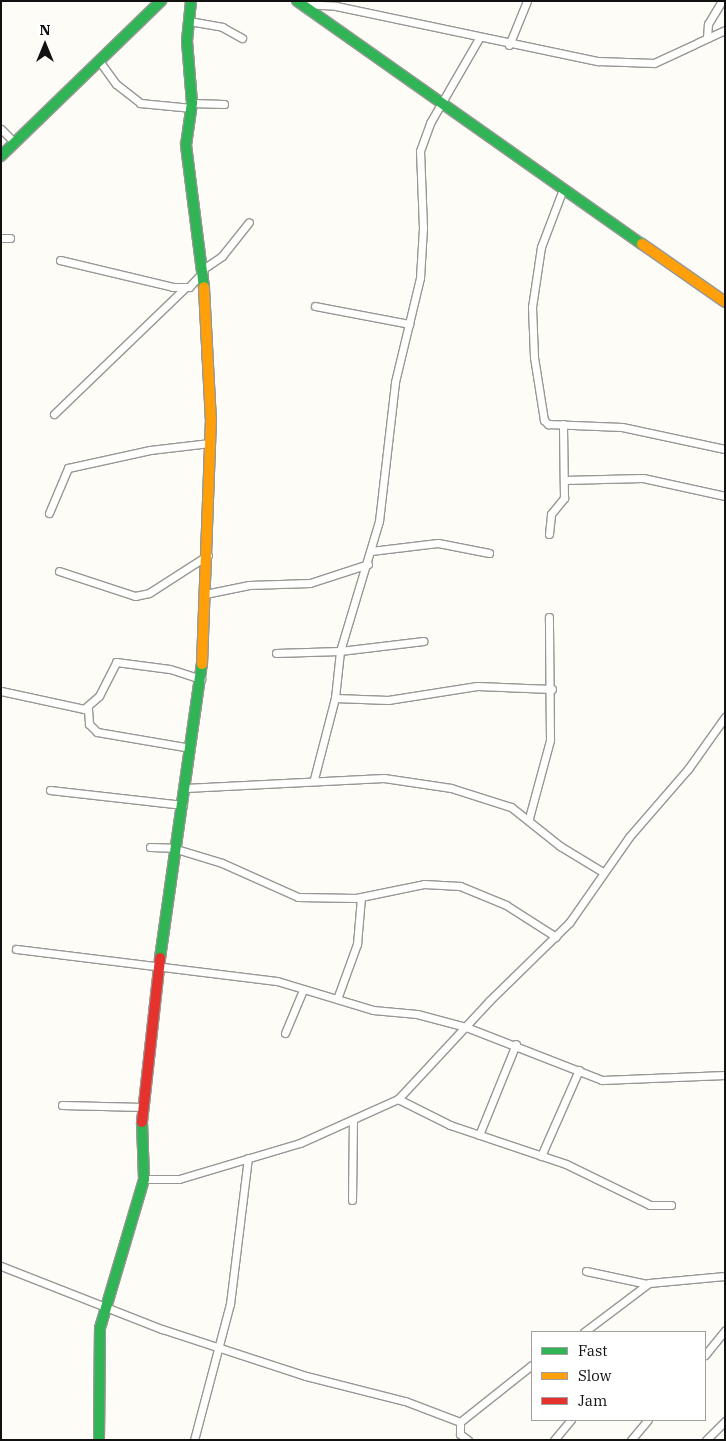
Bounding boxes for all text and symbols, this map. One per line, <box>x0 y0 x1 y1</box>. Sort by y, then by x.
north arrow <box>20 20 70 70</box>
text: N <box>39 21 51 39</box>
legend <box>531 1331 706 1421</box>
text: Fast <box>578 1341 608 1360</box>
text: Slow <box>578 1366 611 1385</box>
text: Jam <box>578 1391 607 1410</box>

